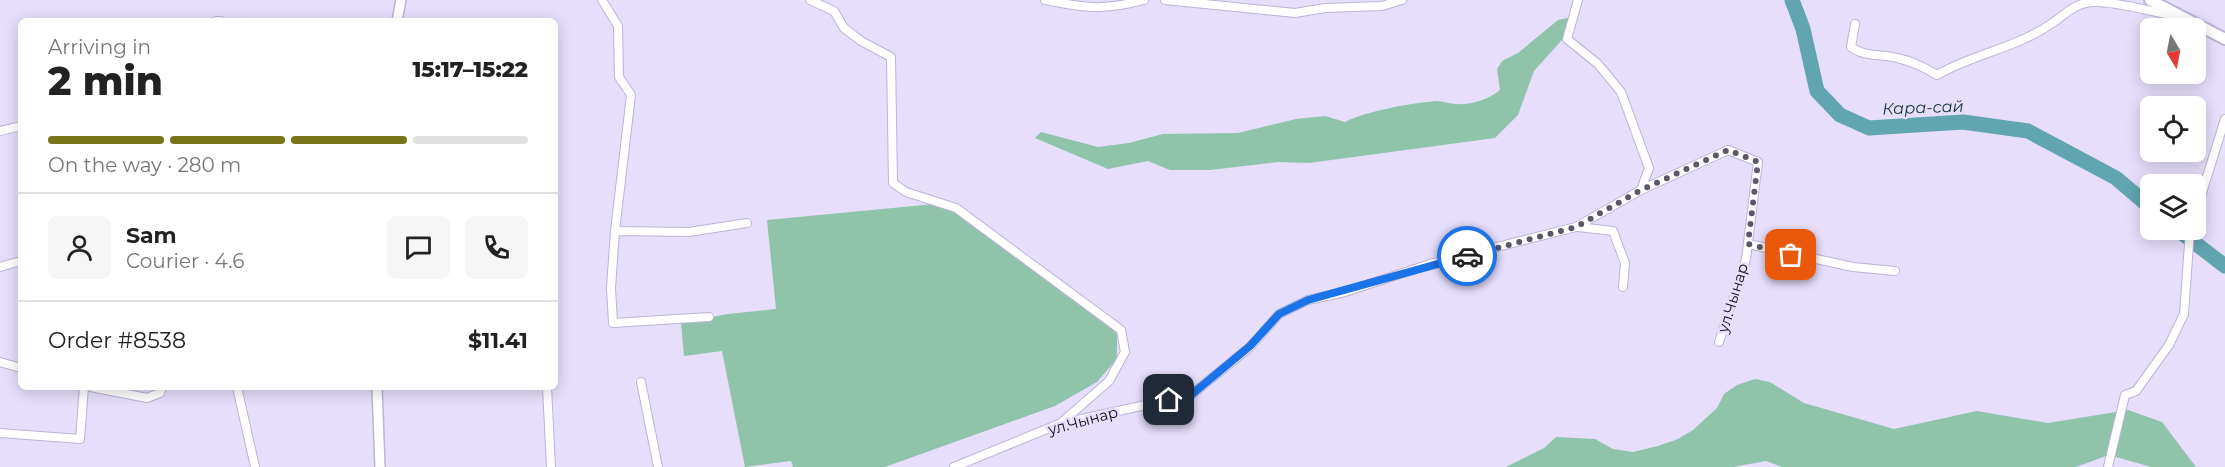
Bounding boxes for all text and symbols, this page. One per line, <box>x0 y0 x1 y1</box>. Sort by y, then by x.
north arrow <box>2140 18 2206 84</box>
map controls <box>2140 18 2206 240</box>
text: Arriving in <box>48 35 151 59</box>
text: 15:17–15:22 <box>412 56 528 83</box>
text: 2 min <box>48 57 163 105</box>
button: locate <box>2140 96 2206 162</box>
water label: Кара-сай <box>1882 97 1964 118</box>
text: On the way · 280 m <box>48 153 241 177</box>
button: layers <box>2140 174 2206 240</box>
button: person <box>48 216 111 279</box>
button: chat <box>387 216 450 279</box>
button: phone <box>465 216 528 279</box>
text: Sam <box>126 222 177 249</box>
courier <box>1437 226 1497 286</box>
pin <box>1765 229 1816 280</box>
icon: bag <box>1774 238 1807 271</box>
icon: car <box>1451 240 1484 273</box>
text: Courier · 4.6 <box>126 249 244 273</box>
street label: ул.Чынар <box>1713 261 1752 336</box>
text: Order #8538 <box>48 327 186 354</box>
text: $11.41 <box>468 327 528 354</box>
pin <box>1143 374 1194 425</box>
icon: home <box>1152 383 1185 416</box>
street label: ул.Чынар <box>1045 402 1120 439</box>

